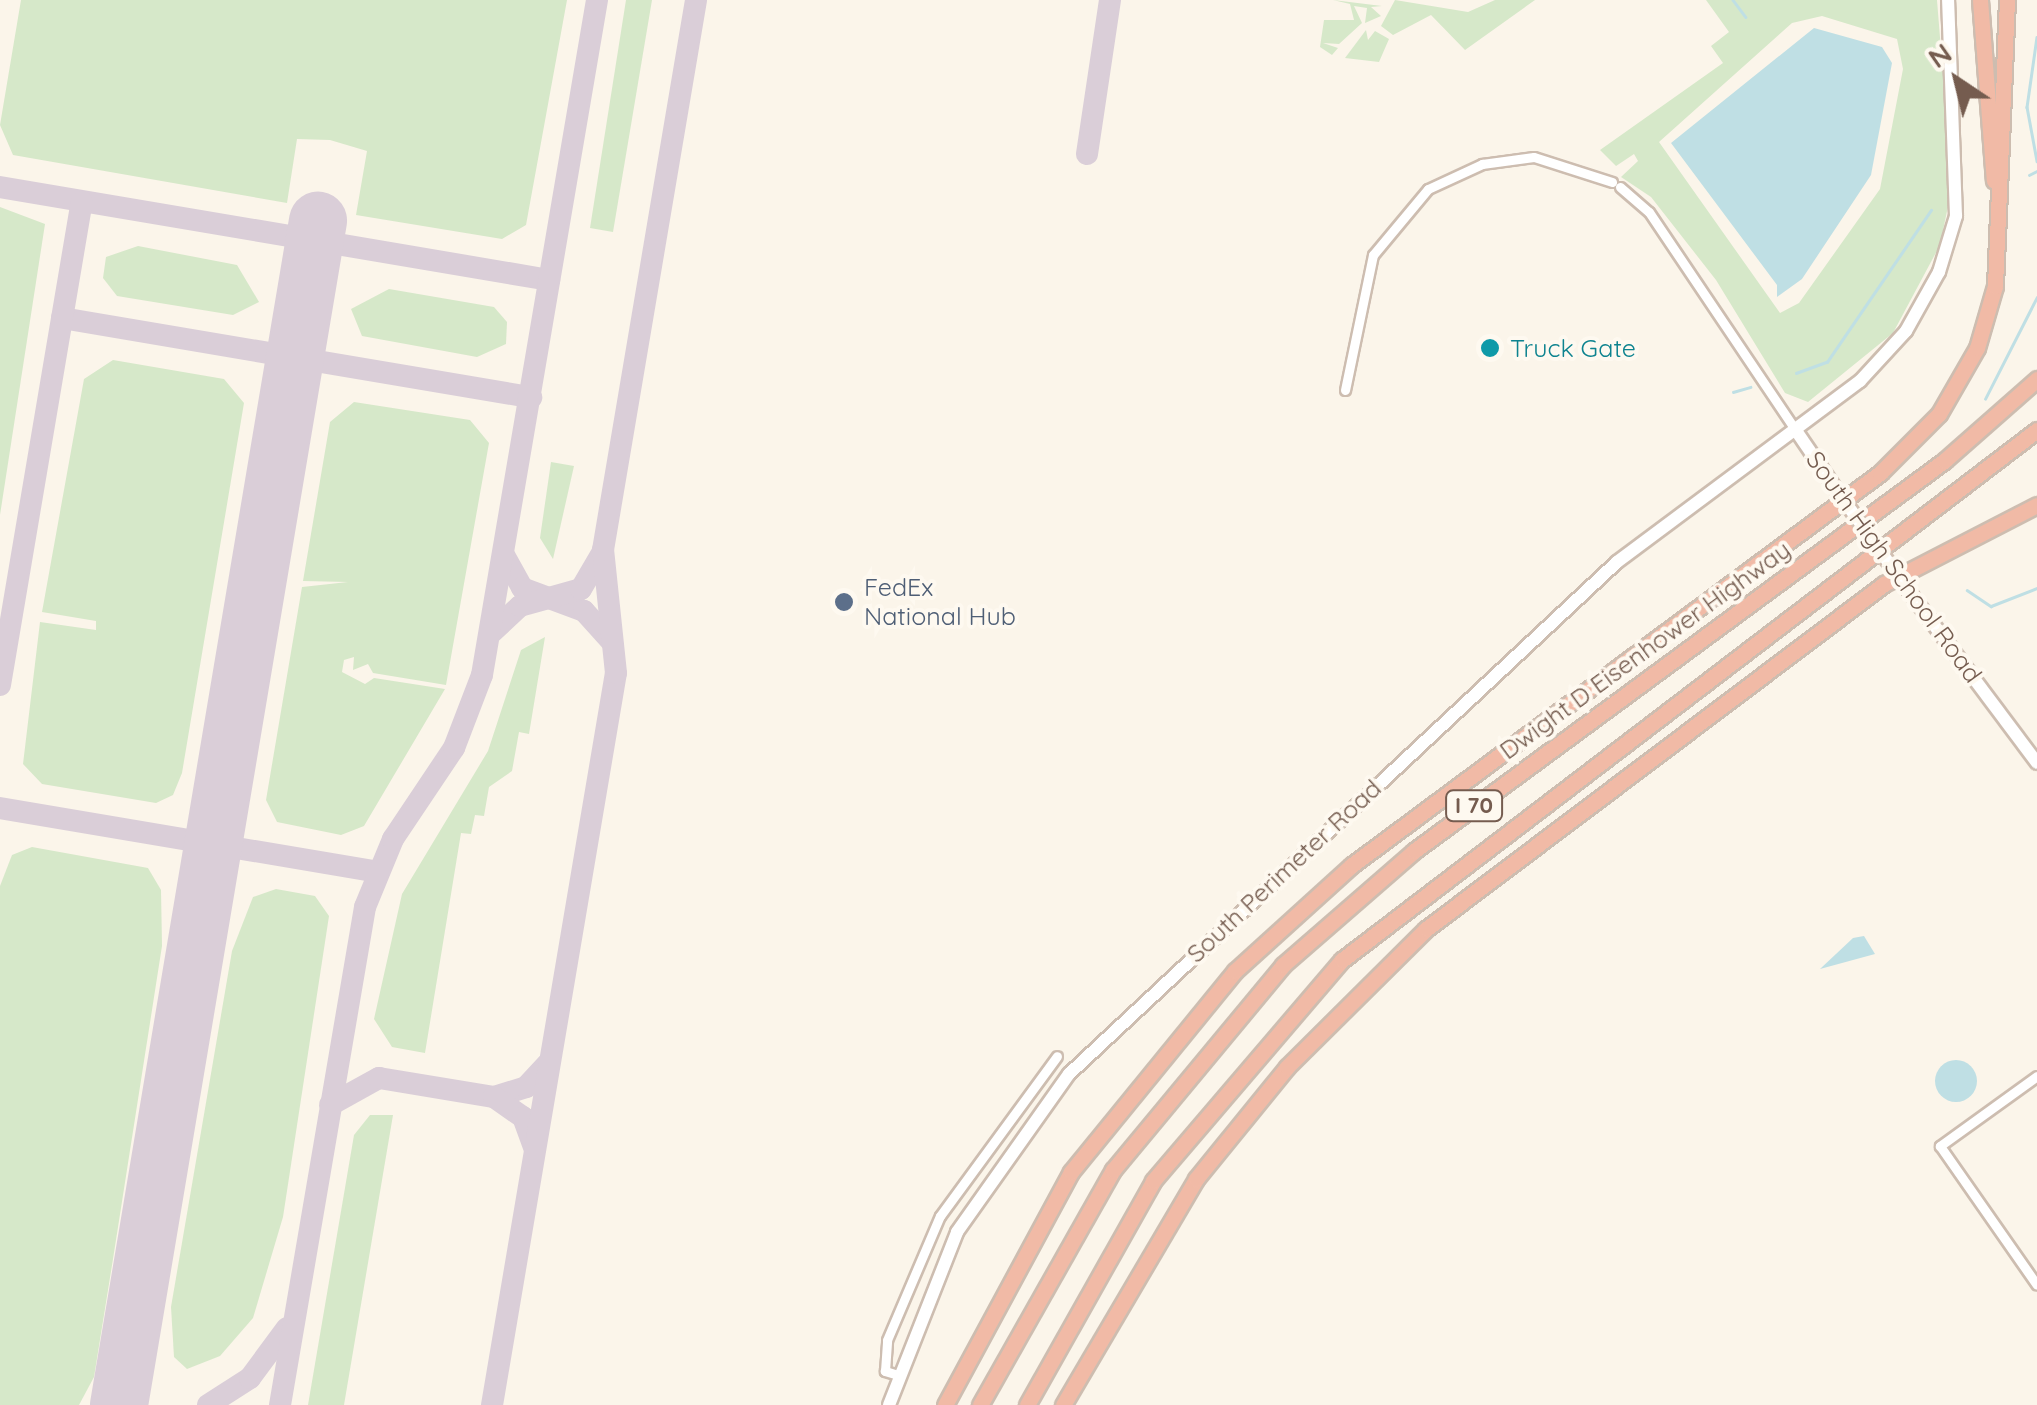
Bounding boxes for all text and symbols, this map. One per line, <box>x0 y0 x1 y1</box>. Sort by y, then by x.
north arrow <box>1907 30 2007 130</box>
text: N <box>1921 35 1958 75</box>
place label: Truck Gate <box>1510 333 1636 363</box>
marker: Truck Gate <box>1479 337 1501 359</box>
street label: South High School Road <box>1800 445 1988 689</box>
street label: Dwight D Eisenhower Highway <box>1494 534 1796 766</box>
place label: FedEx National Hub <box>864 573 1016 632</box>
marker: FedEx National Hub <box>833 591 855 613</box>
street label: South Perimeter Road <box>1181 773 1387 969</box>
road number: I 70 <box>1444 789 1504 823</box>

